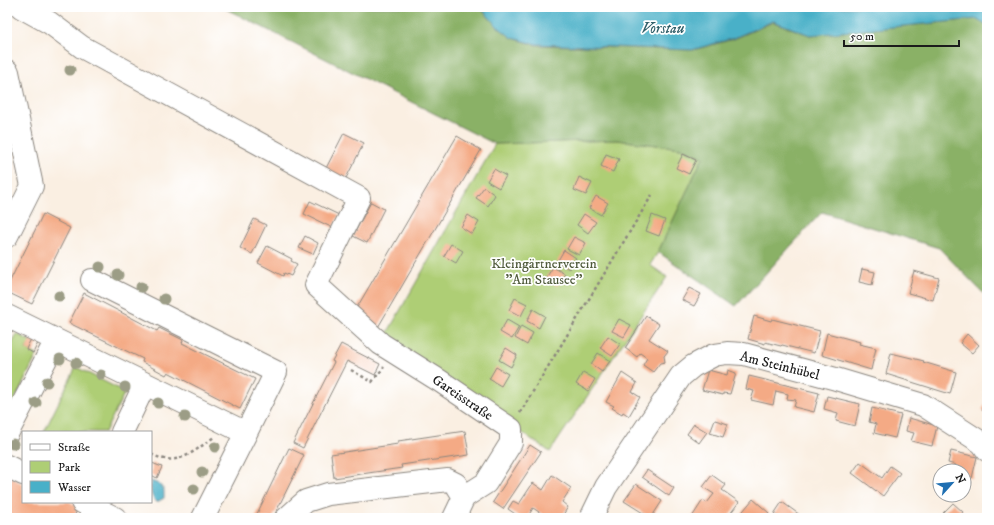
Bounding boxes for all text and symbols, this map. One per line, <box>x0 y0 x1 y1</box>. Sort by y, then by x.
water label: Vorstau <box>641 19 685 38</box>
scale bar <box>844 22 959 48</box>
text: 50 m <box>850 29 874 44</box>
park label: Kleingärtnerverein "Am Stausee" <box>491 255 597 289</box>
street label: Am Steinhübel <box>738 347 822 385</box>
street label: Gareisstraße <box>429 371 496 425</box>
legend <box>22 431 152 503</box>
text: Straße <box>58 440 90 455</box>
text: Park <box>58 460 80 475</box>
north arrow <box>932 463 972 503</box>
text: N <box>952 472 968 486</box>
text: Wasser <box>57 480 91 495</box>

